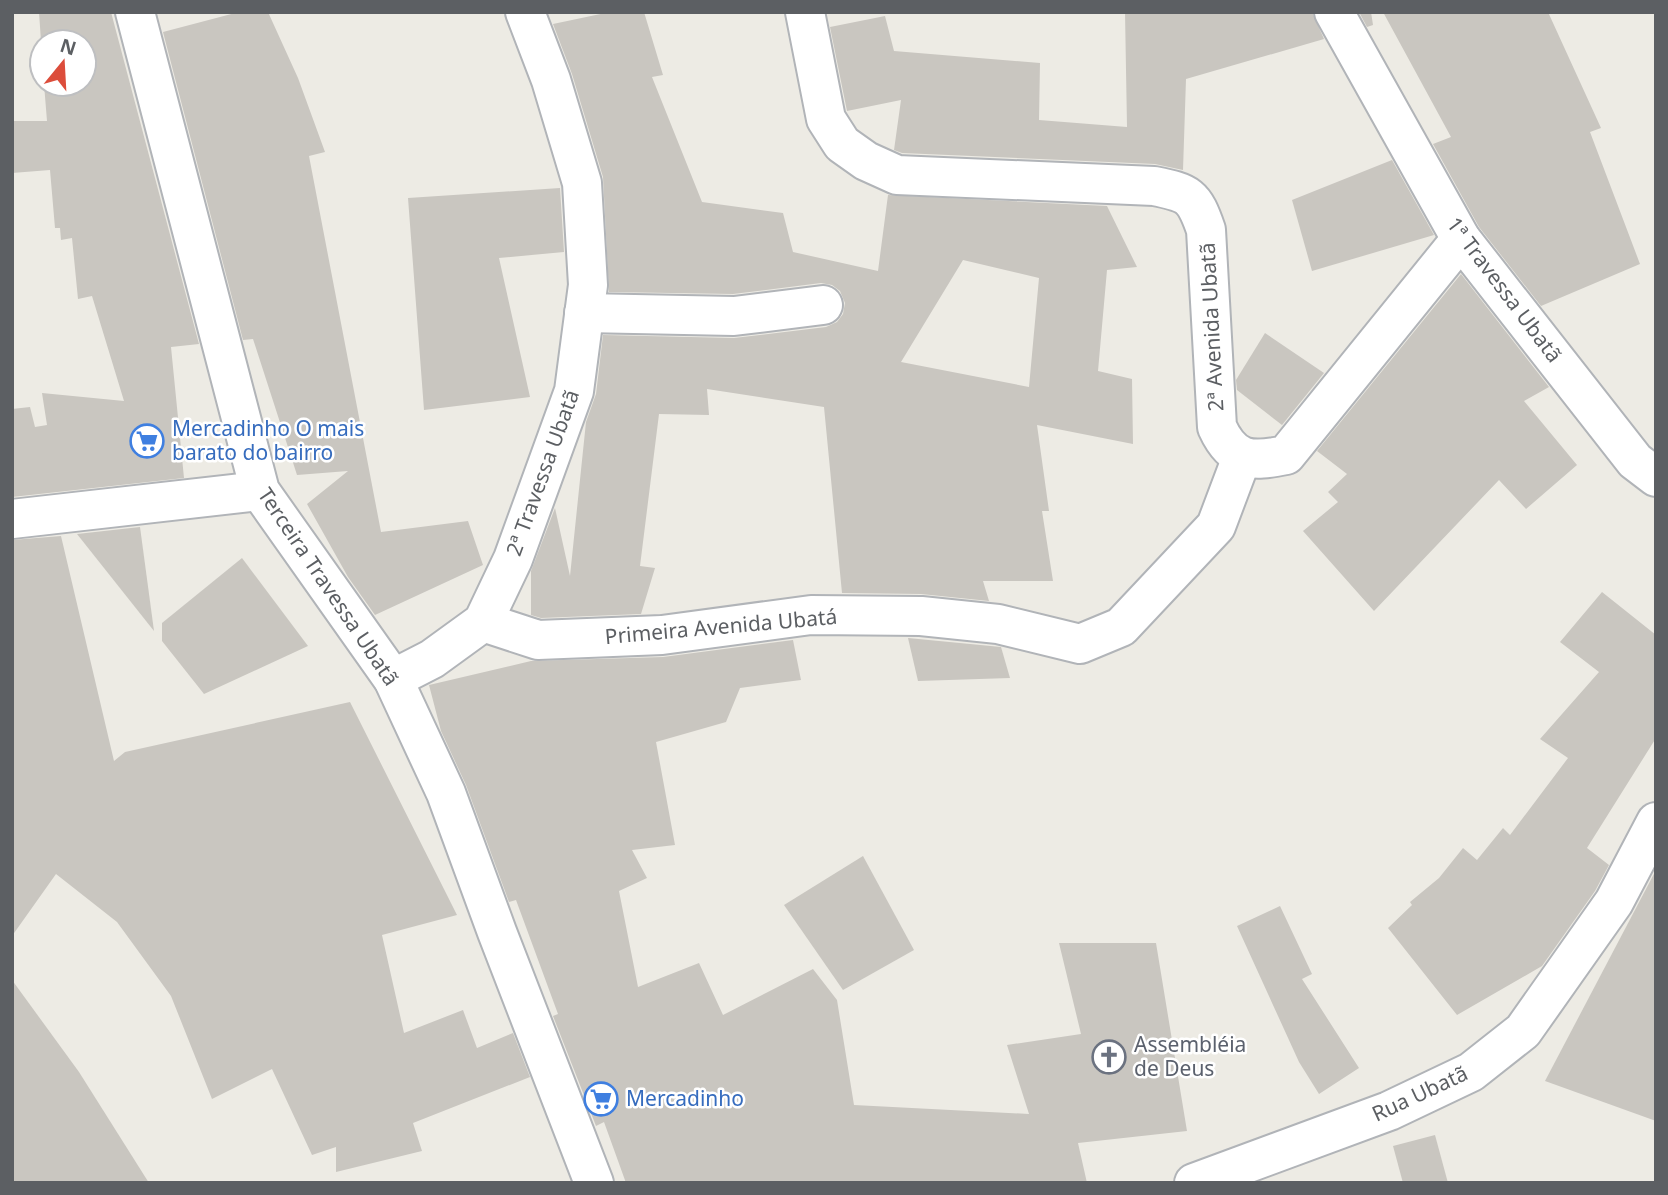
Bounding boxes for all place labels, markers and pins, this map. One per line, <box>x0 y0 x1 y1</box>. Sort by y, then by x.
place label: Mercadinho O mais barato do bairro <box>172 414 364 466</box>
supermarket icon: Mercadinho O mais barato do bairro <box>128 422 166 460</box>
place label: Assembléia de Deus <box>1134 1030 1246 1082</box>
church icon: Assembléia de Deus <box>1090 1038 1128 1076</box>
supermarket icon: Mercadinho <box>582 1080 620 1118</box>
place label: Mercadinho <box>626 1084 744 1112</box>

